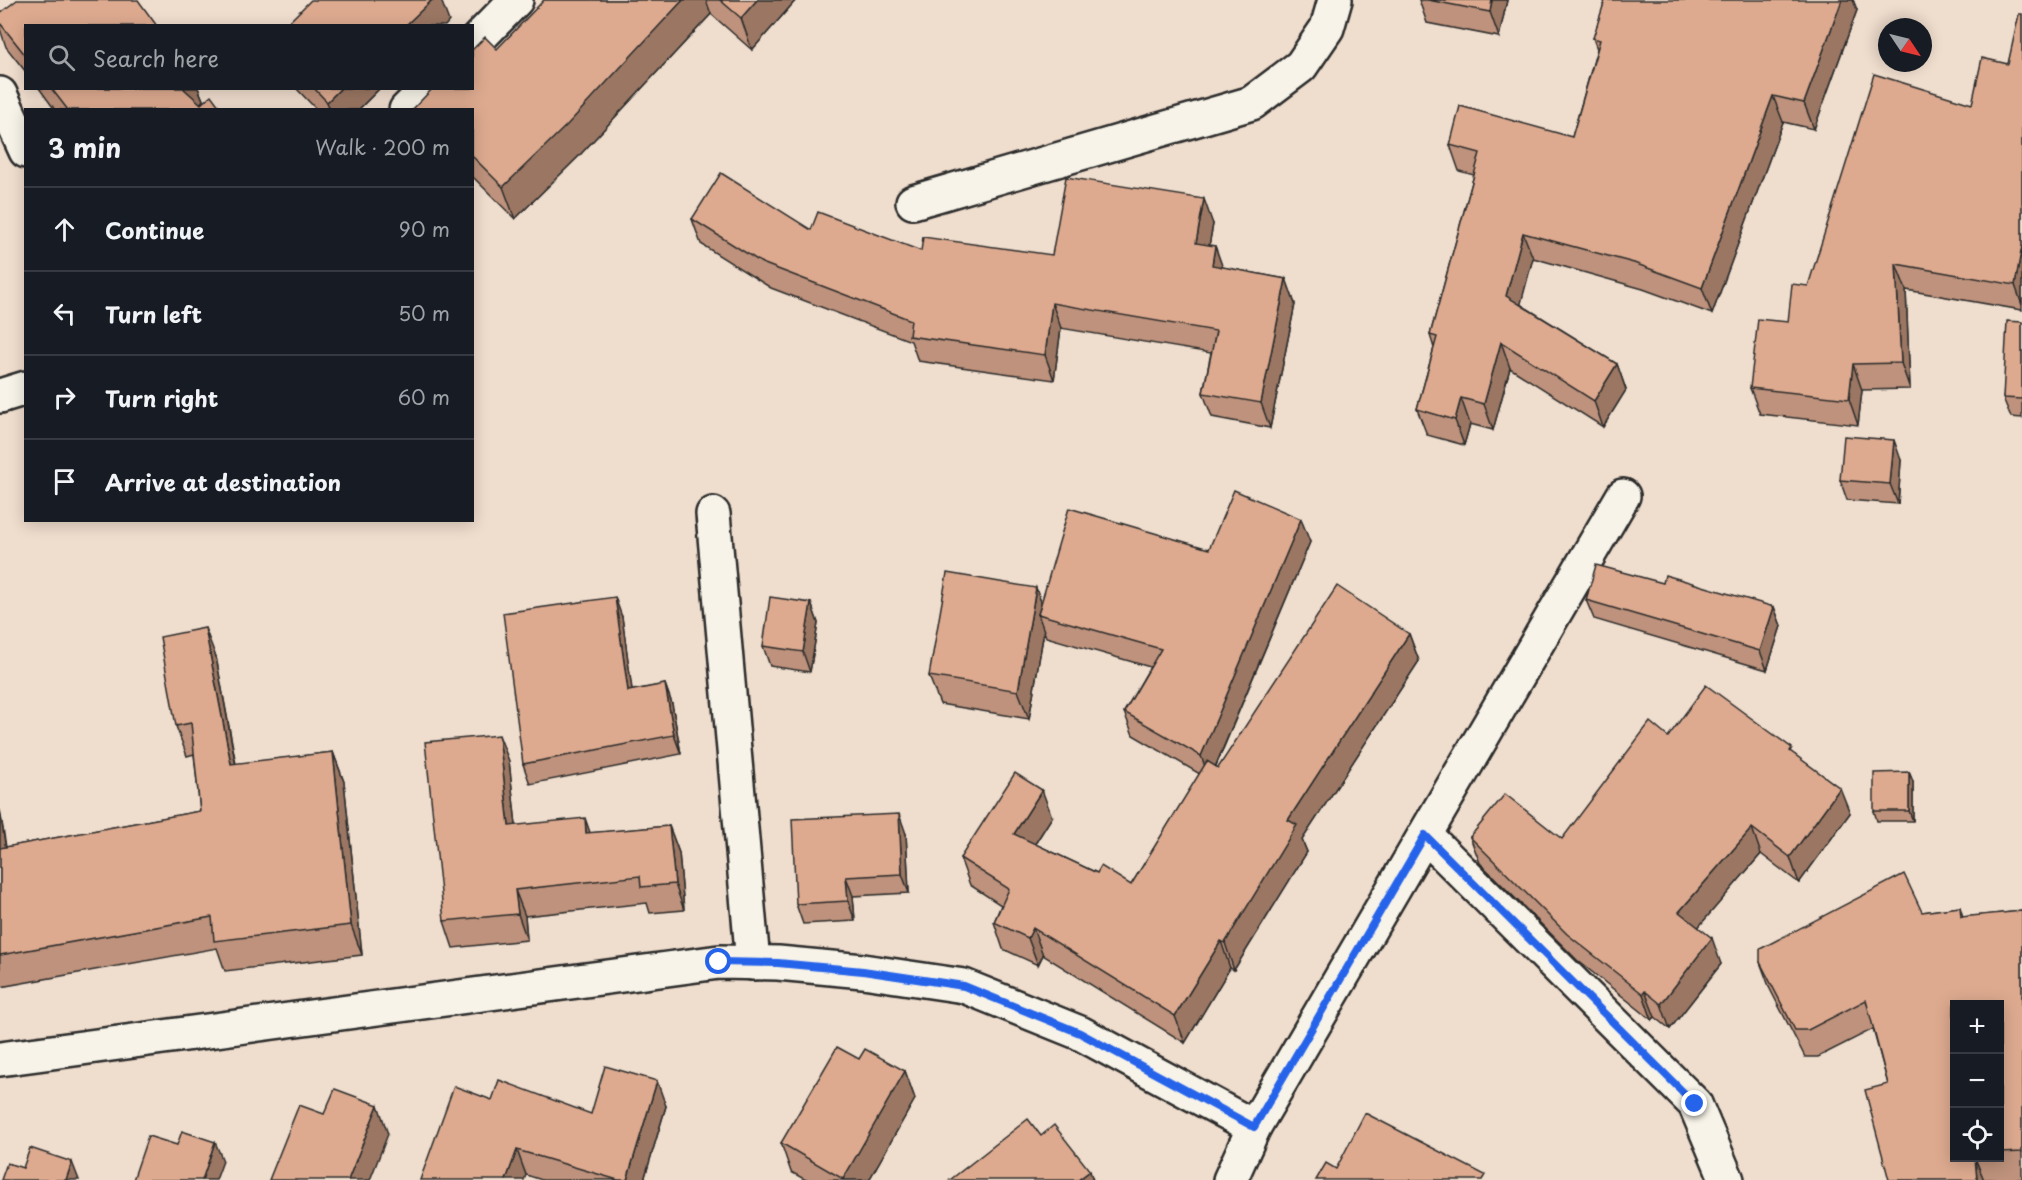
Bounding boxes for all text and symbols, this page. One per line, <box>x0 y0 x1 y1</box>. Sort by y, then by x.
north arrow <box>1878 18 1932 72</box>
search box <box>24 24 474 90</box>
icon: search <box>45 41 78 74</box>
text: Search here <box>93 41 219 74</box>
text: 3 min <box>48 128 121 167</box>
text: Walk · 200 m <box>315 132 450 162</box>
icon: ahead <box>48 213 81 246</box>
text: Continue <box>105 213 204 246</box>
text: 90 m <box>399 214 450 244</box>
icon: left <box>48 297 81 330</box>
text: Turn left <box>105 297 202 330</box>
text: 50 m <box>398 298 450 328</box>
icon: right <box>48 381 81 414</box>
text: Turn right <box>105 381 218 414</box>
text: 60 m <box>398 382 450 412</box>
icon: arrive <box>48 465 81 498</box>
text: Arrive at destination <box>105 465 341 498</box>
route start <box>705 948 731 974</box>
map controls <box>1950 1000 2004 1162</box>
button: + <box>1950 1000 2004 1054</box>
button: − <box>1950 1054 2004 1108</box>
route end <box>1681 1090 1707 1116</box>
button: locate <box>1950 1108 2004 1162</box>

